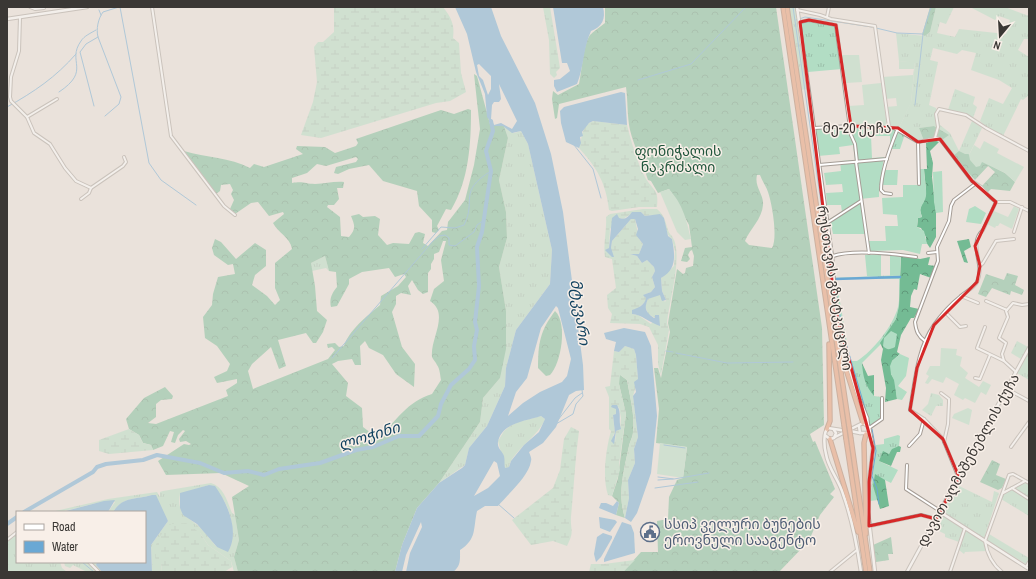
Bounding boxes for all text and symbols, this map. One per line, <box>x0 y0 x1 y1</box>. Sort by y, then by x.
north arrow <box>980 16 1020 56</box>
text: N <box>992 38 1002 53</box>
street label: მე-20 ქუჩა <box>823 119 891 137</box>
park label: ფონიჭალის ნაკრძალი <box>634 142 722 176</box>
street label: რუსთავის გზატკეცილი <box>813 204 857 372</box>
water label: მტკვარი <box>565 278 596 348</box>
street label: დავით აღმაშენებლის ქუჩა <box>913 370 1023 550</box>
water label: ლოჭინი <box>336 416 403 455</box>
legend <box>16 511 146 563</box>
place label: სსიპ ველური ბუნების ეროვნული სააგენტო <box>664 515 821 549</box>
text: Road <box>52 519 76 535</box>
public building icon: სსიპ ველური ბუნების ეროვნული სააგენტო <box>639 521 661 543</box>
text: Water <box>52 539 79 555</box>

